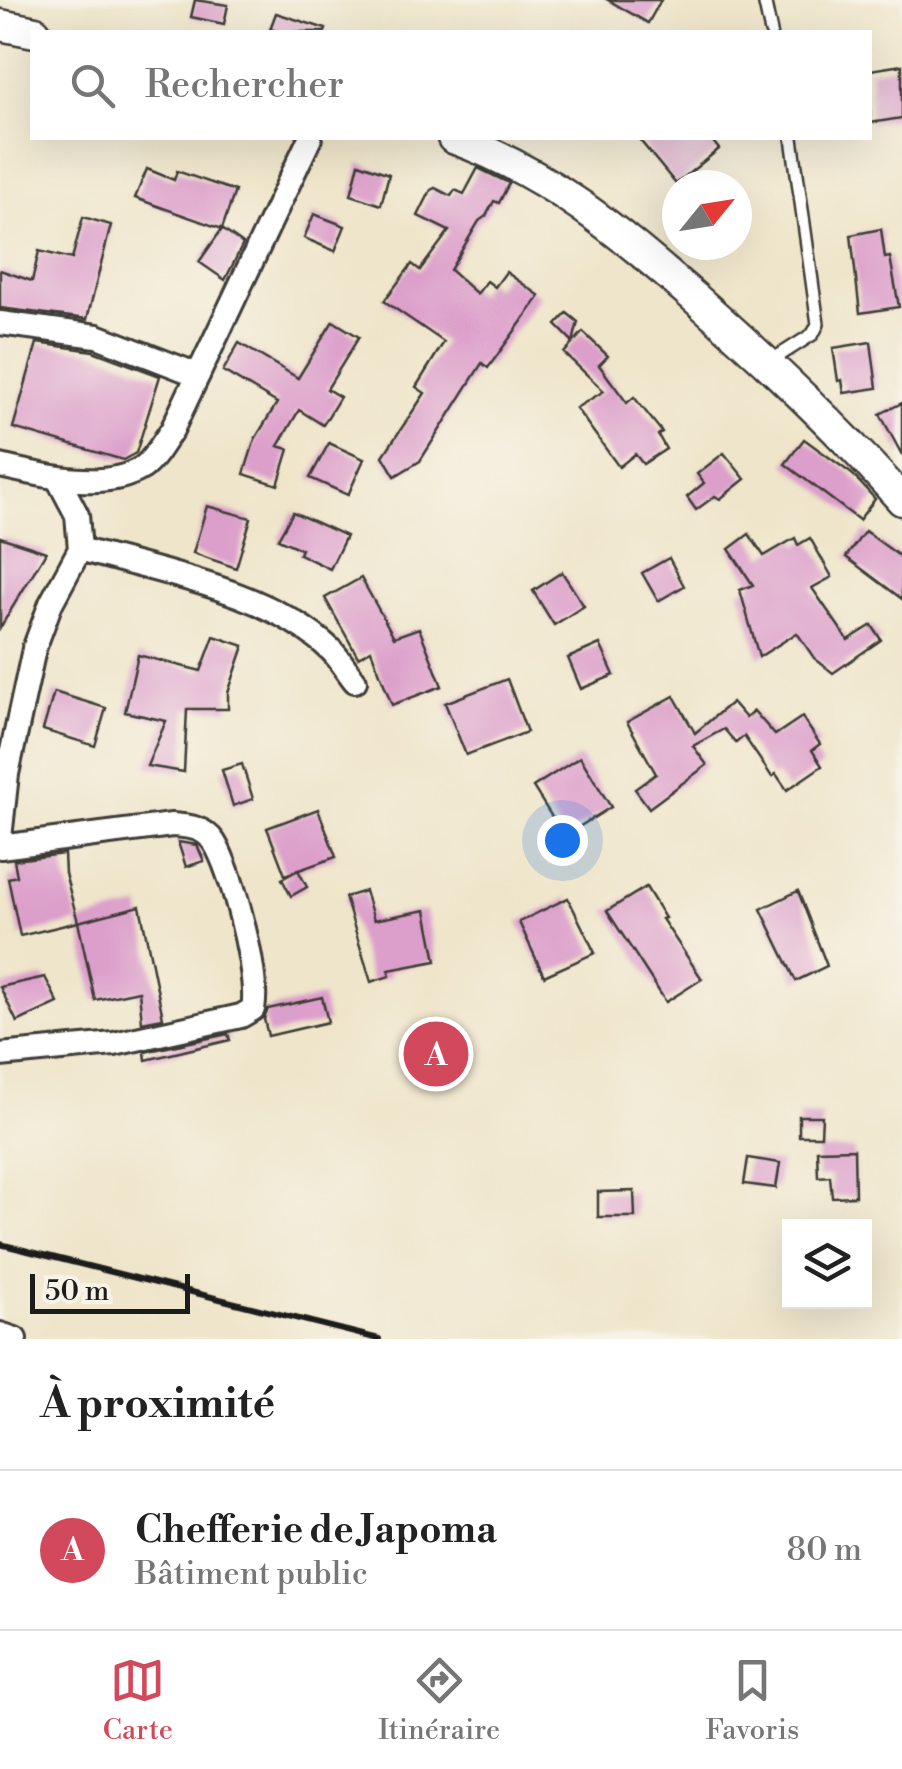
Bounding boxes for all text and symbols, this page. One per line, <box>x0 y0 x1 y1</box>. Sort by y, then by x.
search box <box>30 30 872 140</box>
icon: search <box>65 58 120 113</box>
text: Rechercher <box>145 62 344 109</box>
north arrow <box>662 170 752 260</box>
your location <box>537 815 588 866</box>
pin: A <box>404 1016 468 1092</box>
map controls <box>782 1219 872 1309</box>
button: layers <box>782 1219 872 1309</box>
scale bar <box>30 1269 190 1314</box>
text: 50 m <box>45 1274 109 1309</box>
text: À proximité <box>40 1378 275 1431</box>
text: Chefferie de Japoma <box>135 1507 497 1554</box>
text: A <box>61 1530 84 1570</box>
text: 80 m <box>787 1530 862 1570</box>
text: Bâtiment public <box>135 1554 368 1594</box>
tab: Carte <box>103 1653 173 1748</box>
tab: Itinéraire <box>378 1653 500 1748</box>
tab: Favoris <box>706 1653 799 1748</box>

